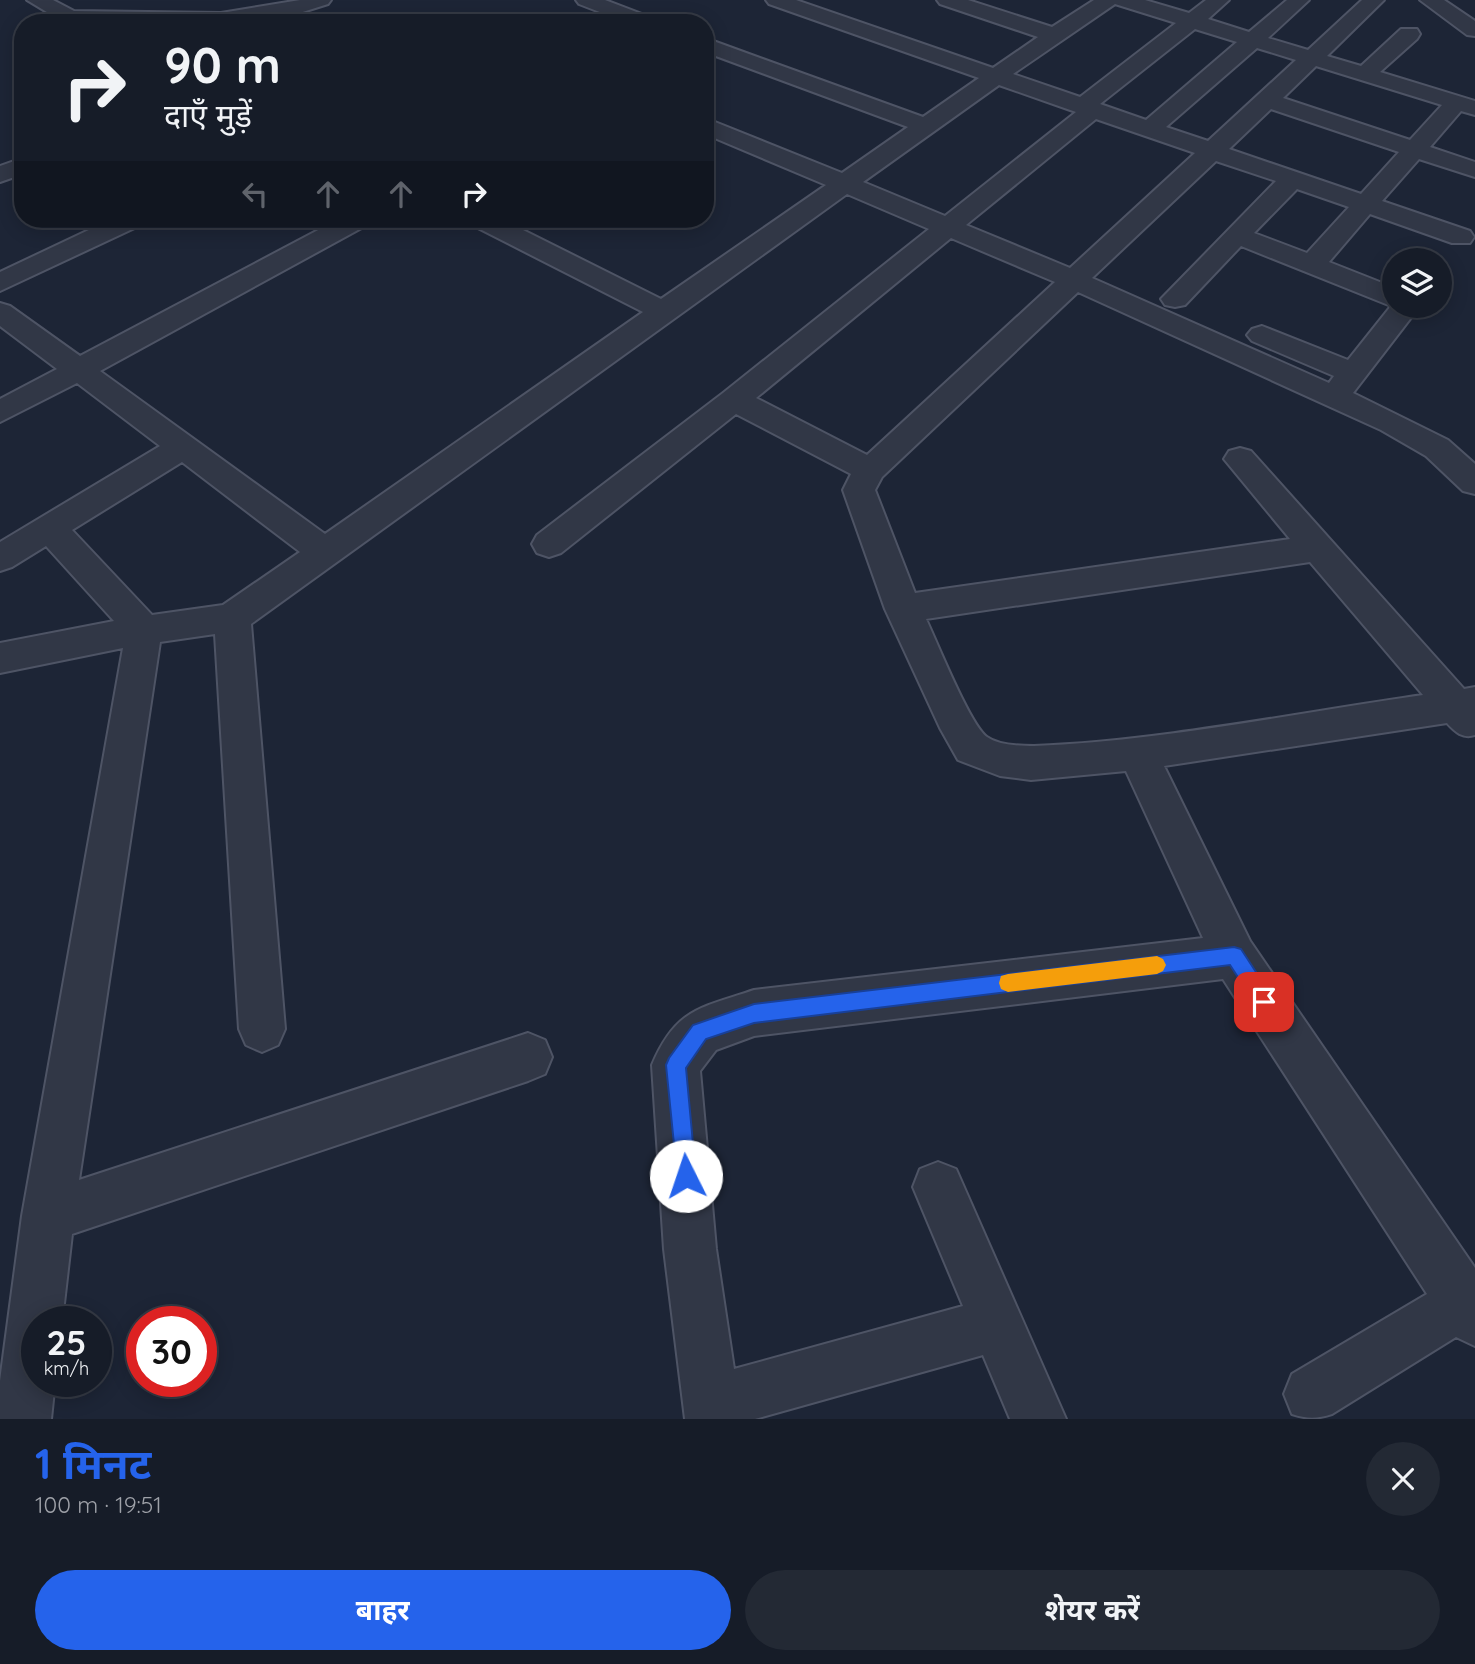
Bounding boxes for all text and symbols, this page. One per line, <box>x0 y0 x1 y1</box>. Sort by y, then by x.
text: 90 m <box>164 34 281 95</box>
icon: right <box>49 42 140 133</box>
text: दाएँ मुड़ें <box>164 95 252 135</box>
icon: left <box>236 175 274 213</box>
icon: ahead <box>309 175 347 213</box>
icon: ahead <box>382 175 420 213</box>
icon: right <box>455 175 493 213</box>
map controls <box>1382 248 1452 318</box>
button: layers <box>1382 248 1452 318</box>
pin <box>1234 972 1294 1032</box>
icon: arrive <box>1245 983 1283 1021</box>
position arrow <box>649 1139 723 1213</box>
speed limit sign: 30 <box>126 1306 217 1397</box>
text: 25 <box>46 1320 87 1364</box>
text: km/h <box>44 1357 89 1380</box>
text: 1 मिनट <box>35 1437 151 1490</box>
button: close <box>1366 1442 1440 1516</box>
text: 100 m · 19:51 <box>35 1490 162 1519</box>
button: बाहर <box>35 1570 731 1650</box>
button: शेयर करें <box>745 1570 1440 1650</box>

